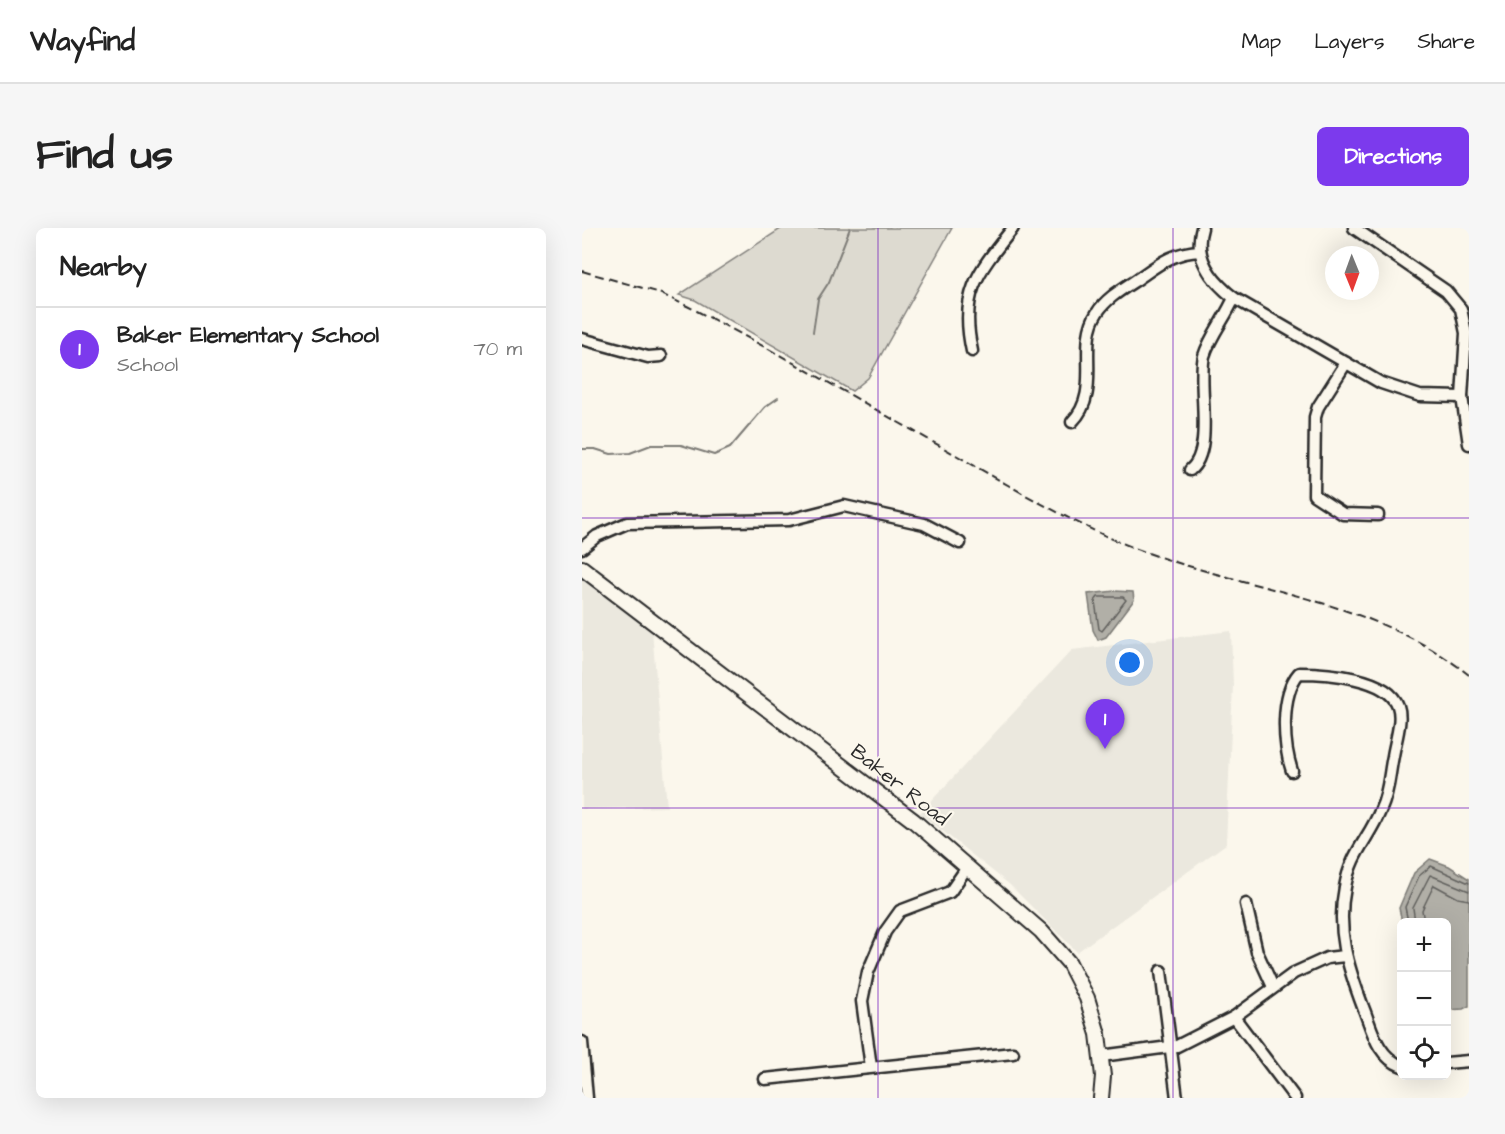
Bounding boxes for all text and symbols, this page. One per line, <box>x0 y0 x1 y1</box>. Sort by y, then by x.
text: Wayfind <box>30 22 135 61</box>
text: Map <box>1241 27 1281 56</box>
text: Layers <box>1314 27 1384 56</box>
text: Share <box>1417 27 1475 56</box>
text: Find us <box>36 127 173 185</box>
button: Directions <box>1317 127 1469 186</box>
north arrow <box>1325 246 1379 300</box>
text: Nearby <box>60 249 147 285</box>
text: Baker Elementary School <box>117 320 379 351</box>
text: 1 <box>78 335 81 363</box>
text: 70 m <box>474 335 522 363</box>
text: School <box>117 351 178 379</box>
your location <box>1115 648 1144 677</box>
pin: 1 <box>1086 700 1124 749</box>
street label: Baker Road <box>845 737 956 833</box>
map controls <box>1397 918 1451 1080</box>
button: + <box>1397 918 1451 972</box>
button: − <box>1397 972 1451 1026</box>
button: locate <box>1397 1026 1451 1080</box>

